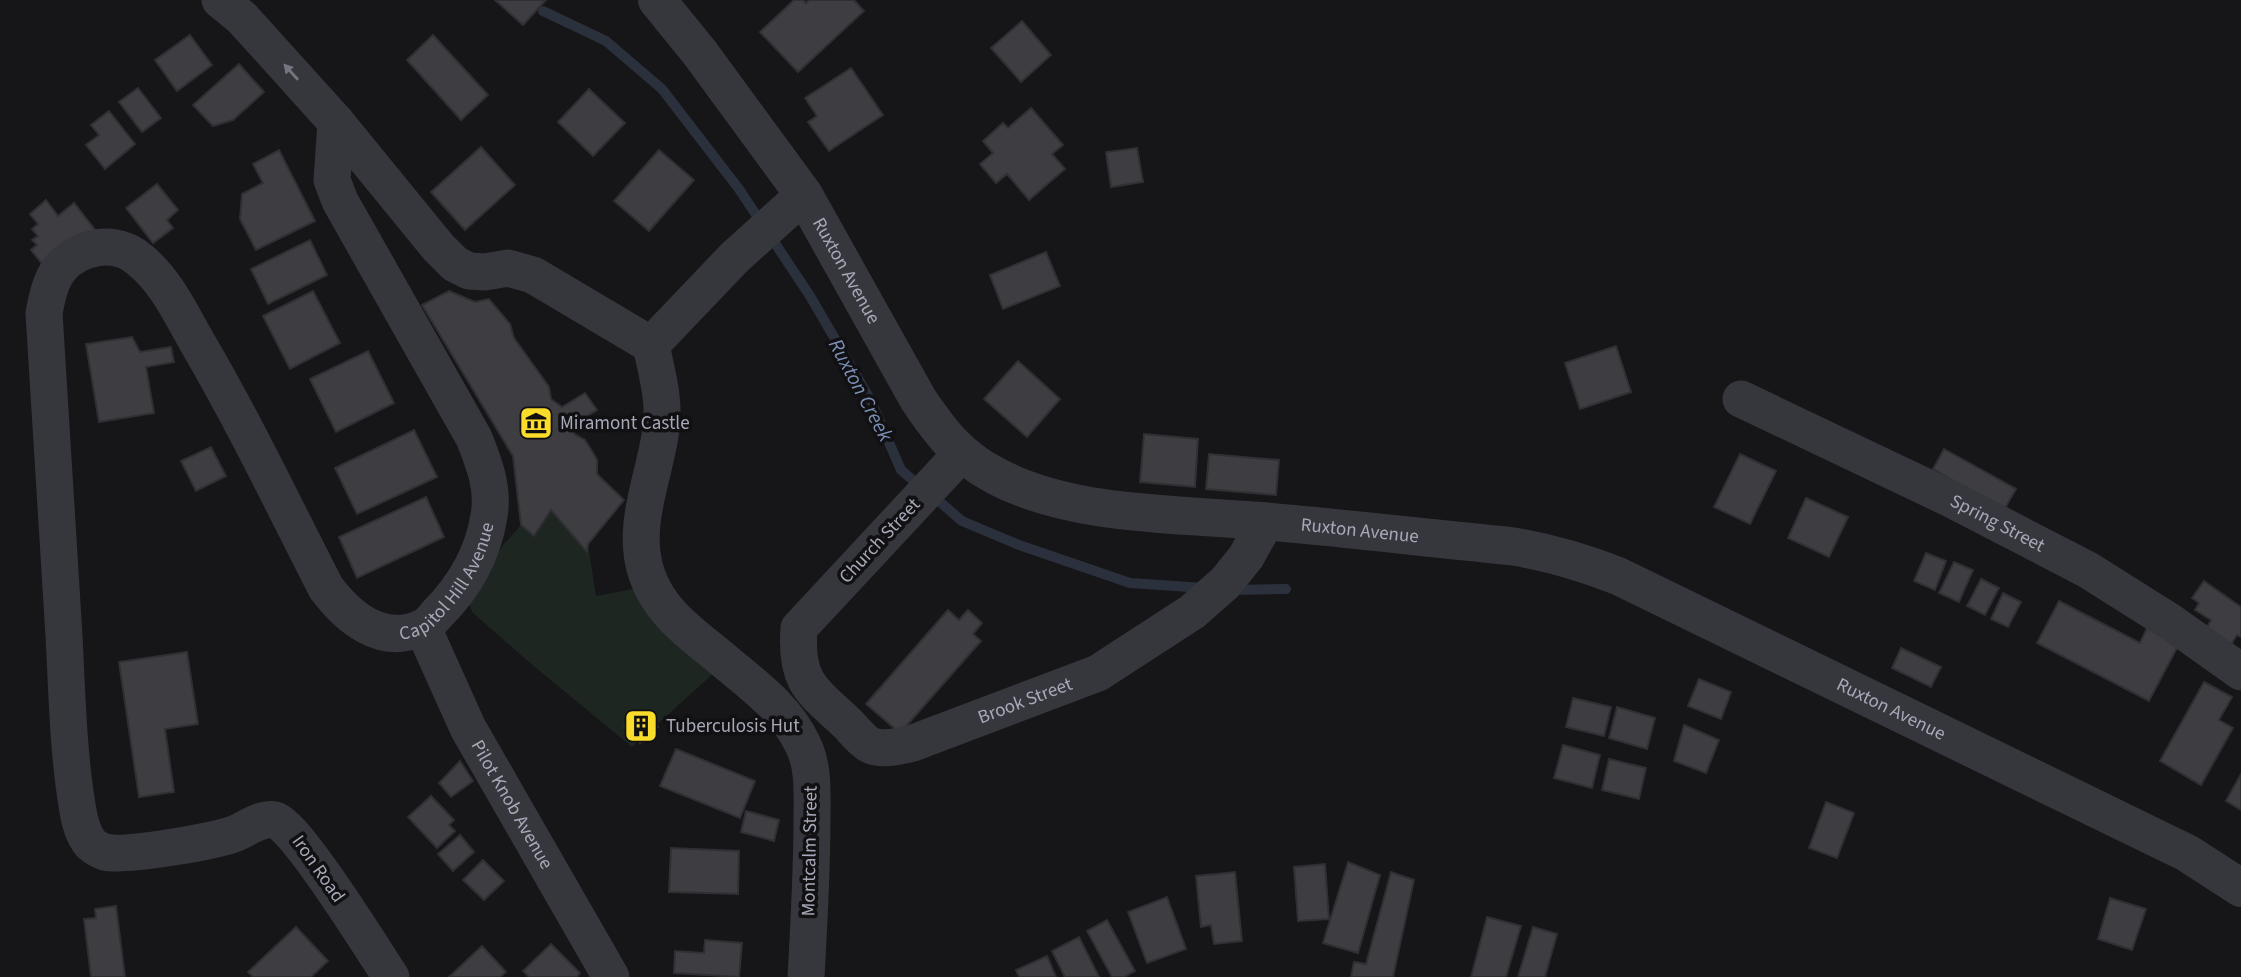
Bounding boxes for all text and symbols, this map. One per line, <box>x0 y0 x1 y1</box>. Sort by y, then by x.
one-way arrow <box>283 63 299 80</box>
street label: Ruxton Avenue <box>806 212 887 329</box>
water label: Ruxton Creek <box>821 333 901 448</box>
museum icon: Miramont Castle <box>517 404 555 442</box>
place label: Miramont Castle <box>560 410 690 437</box>
street label: Spring Street <box>1945 487 2050 559</box>
street label: Church Street <box>833 492 927 590</box>
street label: Ruxton Avenue <box>1300 511 1420 550</box>
street label: Capitol Hill Avenue <box>397 520 501 647</box>
street label: Brook Street <box>974 670 1077 731</box>
street label: Ruxton Avenue <box>1832 671 1950 747</box>
building icon: Tuberculosis Hut <box>622 707 660 745</box>
place label: Tuberculosis Hut <box>666 713 800 740</box>
street label: Pilot Knob Avenue <box>464 735 560 874</box>
street label: Montcalm Street <box>795 785 825 917</box>
street label: Iron Road <box>285 830 351 908</box>

